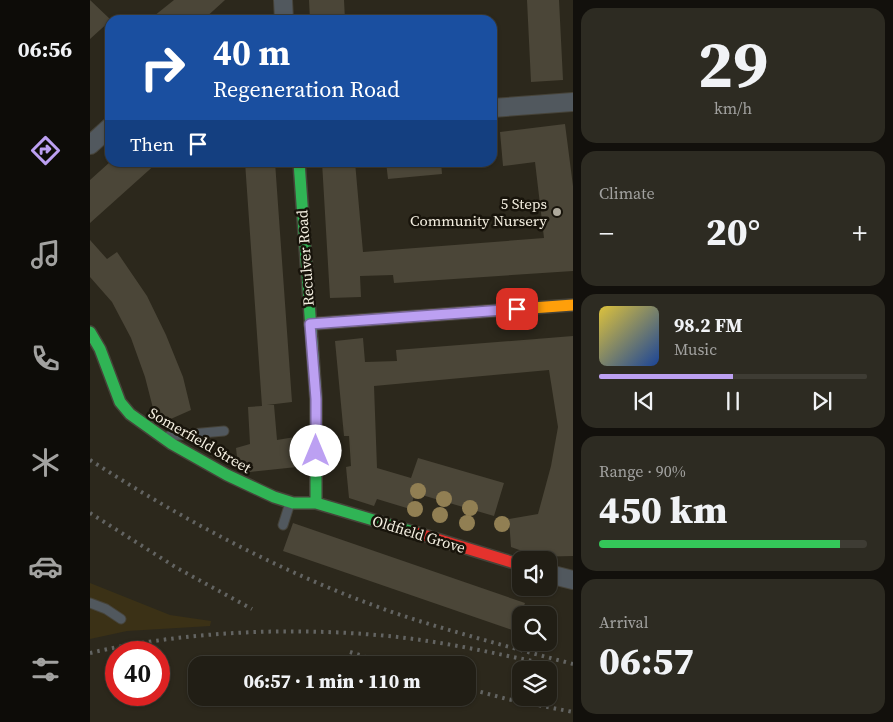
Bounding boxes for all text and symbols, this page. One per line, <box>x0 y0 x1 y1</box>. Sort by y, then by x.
text: 29 <box>698 20 768 109</box>
text: 40 m <box>213 29 290 77</box>
text: 06:56 <box>18 34 72 64</box>
icon: right <box>130 35 195 100</box>
text: Regeneration Road <box>213 74 400 104</box>
text: km/h <box>714 97 752 119</box>
icon: arrive <box>184 130 212 158</box>
text: Then <box>130 131 174 157</box>
icon: directions <box>28 133 63 168</box>
text: Climate <box>599 182 655 204</box>
place label: 5 Steps Community Nursery <box>410 193 547 231</box>
marker: 5 Steps Community Nursery <box>551 206 563 218</box>
text: 20° <box>706 206 760 258</box>
street label: Reculver Road <box>291 209 319 307</box>
text: − <box>599 214 614 252</box>
text: + <box>852 214 867 252</box>
icon: music <box>28 237 63 272</box>
pin <box>496 288 538 330</box>
icon: arrive <box>503 295 531 323</box>
text: 98.2 FM <box>674 312 743 338</box>
text: Music <box>674 338 717 360</box>
icon: phone <box>28 341 63 376</box>
icon: previous <box>630 387 658 415</box>
icon: pause <box>719 387 747 415</box>
icon: next <box>808 387 836 415</box>
street label: Somerfield Street <box>145 402 255 478</box>
position arrow <box>289 424 341 476</box>
icon: climate <box>28 445 63 480</box>
text: Range · 90% <box>599 460 686 482</box>
text: 450 km <box>599 484 727 536</box>
street label: Oldfield Grove <box>370 510 468 558</box>
icon: car <box>28 549 63 584</box>
map controls <box>512 551 557 706</box>
button: sound <box>512 551 557 596</box>
button: search <box>512 606 557 651</box>
text: Arrival <box>599 611 648 633</box>
text: 06:57 <box>599 635 694 687</box>
speed limit sign: 40 <box>105 641 170 706</box>
icon: filters <box>28 652 63 687</box>
button: layers <box>512 661 557 706</box>
text: 06:57 · 1 min · 110 m <box>243 668 421 694</box>

